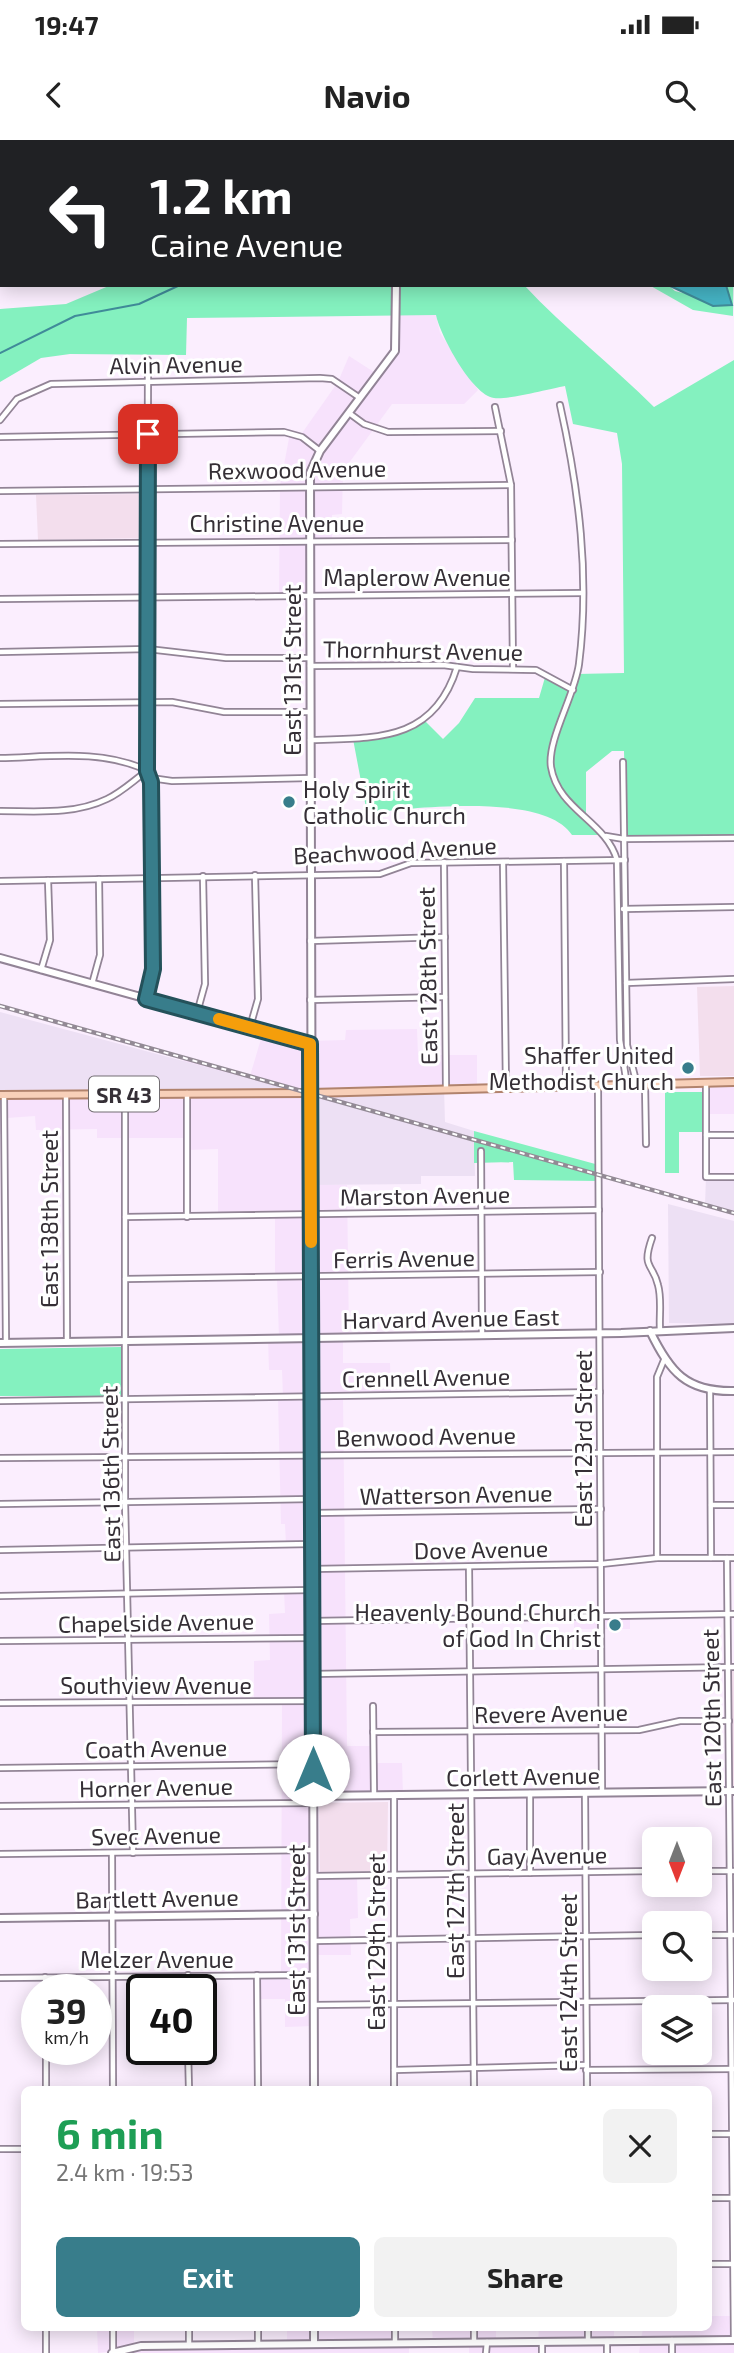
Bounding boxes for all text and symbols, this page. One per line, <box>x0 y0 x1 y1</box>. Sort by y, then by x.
text: 19:47 <box>35 9 99 40</box>
icon: back <box>35 76 73 114</box>
text: Navio <box>323 76 411 114</box>
icon: search <box>661 76 699 114</box>
text: 1.2 km <box>150 165 293 224</box>
icon: left <box>35 168 126 259</box>
text: Caine Avenue <box>150 225 343 263</box>
street label: Alvin Avenue <box>109 349 243 379</box>
pin <box>118 404 178 464</box>
icon: arrive <box>129 415 167 453</box>
street label: Rexwood Avenue <box>208 453 386 485</box>
street label: Christine Avenue <box>190 509 364 537</box>
street label: Maplerow Avenue <box>323 563 511 591</box>
street label: East 131st Street <box>278 584 306 756</box>
street label: Thornhurst Avenue <box>323 634 523 666</box>
place label: Holy Spirit Catholic Church <box>303 775 466 829</box>
marker: Holy Spirit Catholic Church <box>281 794 297 810</box>
street label: Beachwood Avenue <box>293 831 497 869</box>
street label: East 128th Street <box>411 886 443 1065</box>
place label: Shaffer United Methodist Church <box>489 1041 674 1095</box>
marker: Shaffer United Methodist Church <box>680 1060 696 1076</box>
road number: SR 43 <box>89 1076 159 1112</box>
street label: East 138th Street <box>35 1130 63 1308</box>
street label: Marston Avenue <box>339 1180 511 1210</box>
street label: Ferris Avenue <box>333 1243 475 1273</box>
street label: Harvard Avenue East <box>342 1302 560 1334</box>
street label: East 123rd Street <box>569 1350 597 1528</box>
street label: Crennell Avenue <box>342 1362 510 1392</box>
street label: East 136th Street <box>94 1385 126 1563</box>
street label: Benwood Avenue <box>336 1420 516 1452</box>
street label: Watterson Avenue <box>359 1478 553 1510</box>
street label: Dove Avenue <box>414 1534 548 1564</box>
place label: Heavenly Bound Church of God In Christ <box>355 1598 601 1652</box>
street label: Chapelside Avenue <box>58 1606 254 1638</box>
marker: Heavenly Bound Church of God In Christ <box>607 1617 623 1633</box>
street label: East 120th Street <box>695 1628 727 1807</box>
street label: Southview Avenue <box>60 1671 252 1699</box>
street label: Revere Avenue <box>474 1698 628 1728</box>
street label: Coath Avenue <box>84 1733 228 1763</box>
position arrow <box>276 1733 350 1807</box>
street label: Corlett Avenue <box>446 1761 600 1791</box>
street label: Horner Avenue <box>79 1772 233 1802</box>
street label: East 127th Street <box>441 1803 469 1979</box>
street label: Svec Avenue <box>91 1820 221 1850</box>
north arrow <box>642 1827 712 1897</box>
map controls <box>642 1827 712 2065</box>
street label: Gay Avenue <box>487 1840 607 1870</box>
street label: East 131st Street <box>282 1844 310 2016</box>
street label: East 129th Street <box>362 1853 390 2031</box>
street label: Bartlett Avenue <box>75 1883 239 1913</box>
street label: East 124th Street <box>554 1894 582 2072</box>
button: search <box>642 1911 712 1981</box>
street label: Melzer Avenue <box>80 1945 234 1973</box>
speed limit sign: 40 <box>126 1974 217 2065</box>
text: 39 <box>46 1989 87 2031</box>
button: layers <box>642 1995 712 2065</box>
text: km/h <box>44 2026 89 2048</box>
text: 6 min <box>56 2107 164 2157</box>
button: close <box>603 2109 677 2183</box>
text: 2.4 km · 19:53 <box>56 2158 194 2186</box>
button: Exit <box>56 2237 360 2317</box>
button: Share <box>374 2237 677 2317</box>

